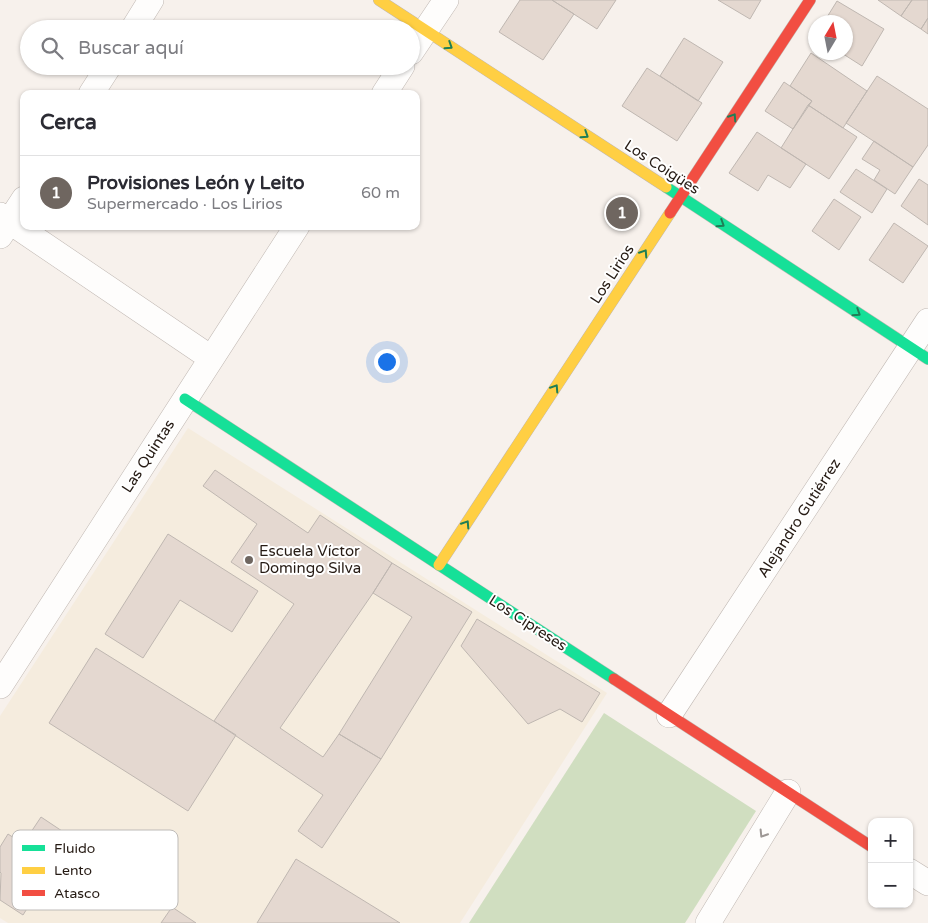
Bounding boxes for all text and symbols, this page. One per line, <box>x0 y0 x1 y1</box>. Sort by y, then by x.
north arrow <box>808 15 853 60</box>
search box <box>20 20 420 75</box>
icon: search <box>38 34 66 62</box>
text: Buscar aquí <box>78 37 184 59</box>
one-way arrow <box>444 40 453 49</box>
text: Cerca <box>40 110 97 135</box>
one-way arrow <box>727 113 737 122</box>
one-way arrow <box>580 129 589 138</box>
street label: Los Coigües <box>621 136 703 198</box>
text: Provisiones León y Leito <box>87 172 305 194</box>
text: 1 <box>51 183 61 203</box>
text: 60 m <box>361 183 400 203</box>
text: Supermercado · Los Lirios <box>87 194 283 214</box>
pin: 1 <box>606 194 638 232</box>
one-way arrow <box>715 218 725 227</box>
street label: Los Lirios <box>586 241 638 307</box>
one-way arrow <box>638 249 647 258</box>
one-way arrow <box>852 306 861 316</box>
your location <box>374 349 400 375</box>
one-way arrow <box>549 385 558 394</box>
street label: Las Quintas <box>118 416 178 496</box>
street label: Alejandro Gutiérrez <box>754 455 844 581</box>
one-way arrow <box>460 521 469 530</box>
place label: Escuela Víctor Domingo Silva <box>259 542 361 577</box>
marker: Escuela Víctor Domingo Silva <box>243 554 255 566</box>
street label: Los Cipreses <box>486 591 570 655</box>
map controls <box>868 818 913 908</box>
button: + <box>868 818 913 863</box>
one-way arrow <box>759 829 769 838</box>
legend <box>12 830 178 910</box>
text: Fluido <box>54 840 95 857</box>
text: Lento <box>54 862 92 879</box>
button: − <box>868 863 913 908</box>
text: Atasco <box>54 885 100 902</box>

